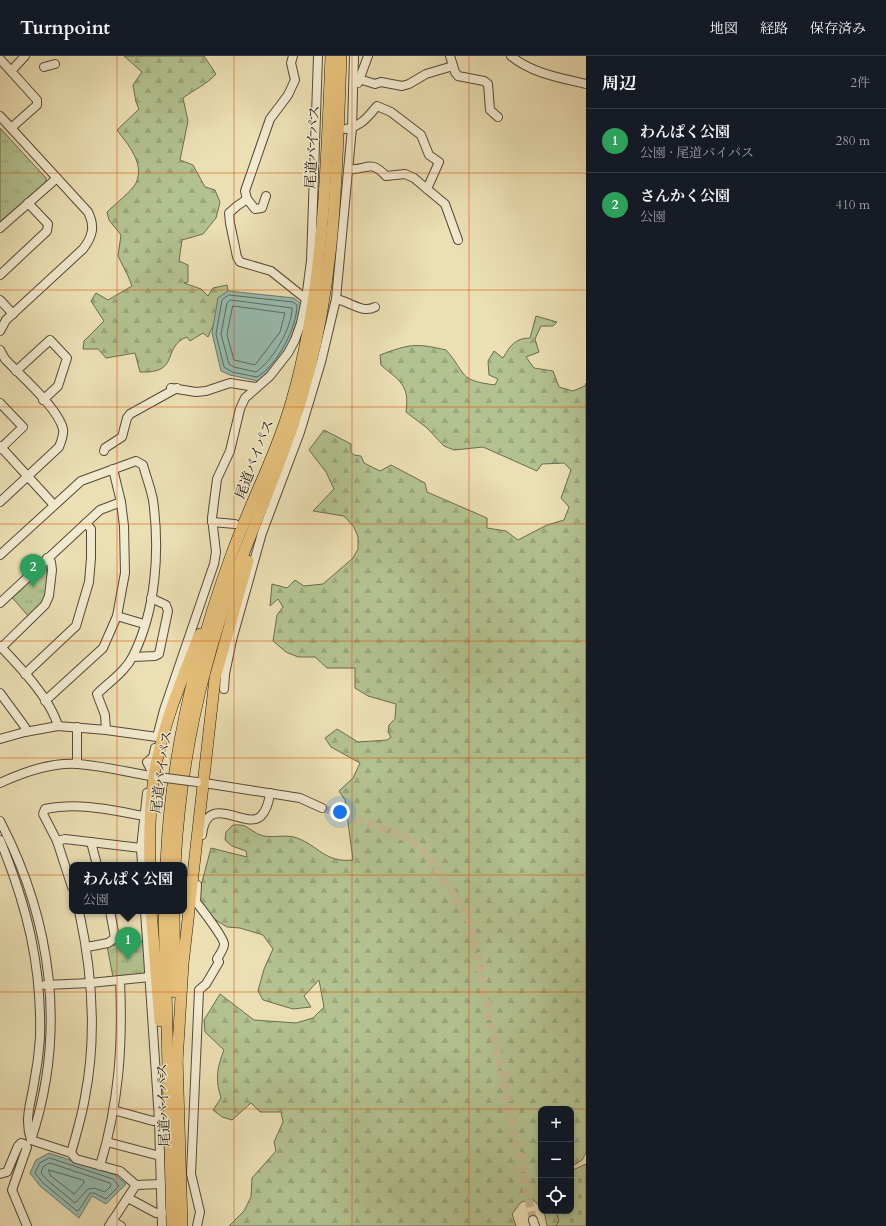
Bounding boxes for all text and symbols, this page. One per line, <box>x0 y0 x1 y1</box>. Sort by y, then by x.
text: Turnpoint <box>20 15 110 41</box>
text: 地図 <box>710 19 738 38</box>
text: 経路 <box>760 19 788 38</box>
text: 保存済み <box>810 19 866 38</box>
text: 周辺 <box>602 72 636 95</box>
text: 2件 <box>850 74 870 92</box>
street label: 尾道バイパス <box>301 105 324 189</box>
text: わんぱく公園 <box>640 122 730 142</box>
text: 1 <box>612 132 618 150</box>
text: 280 m <box>836 132 870 150</box>
text: 公園 · 尾道バイパス <box>640 144 754 162</box>
text: さんかく公園 <box>640 186 730 206</box>
text: 2 <box>612 196 618 214</box>
text: 410 m <box>836 196 870 214</box>
text: 公園 <box>640 208 666 226</box>
street label: 尾道バイパス <box>231 417 278 502</box>
pin: 2 <box>20 554 46 587</box>
street label: 尾道バイパス <box>146 729 177 815</box>
your location <box>330 802 350 822</box>
popup <box>69 862 187 914</box>
text: わんぱく公園 <box>83 869 173 889</box>
text: 公園 <box>83 891 109 909</box>
pin: 1 <box>115 927 141 960</box>
street label: 尾道バイパス <box>153 1063 174 1147</box>
map controls <box>538 1106 574 1214</box>
button: + <box>538 1106 574 1142</box>
button: − <box>538 1142 574 1178</box>
button: locate <box>538 1178 574 1214</box>

